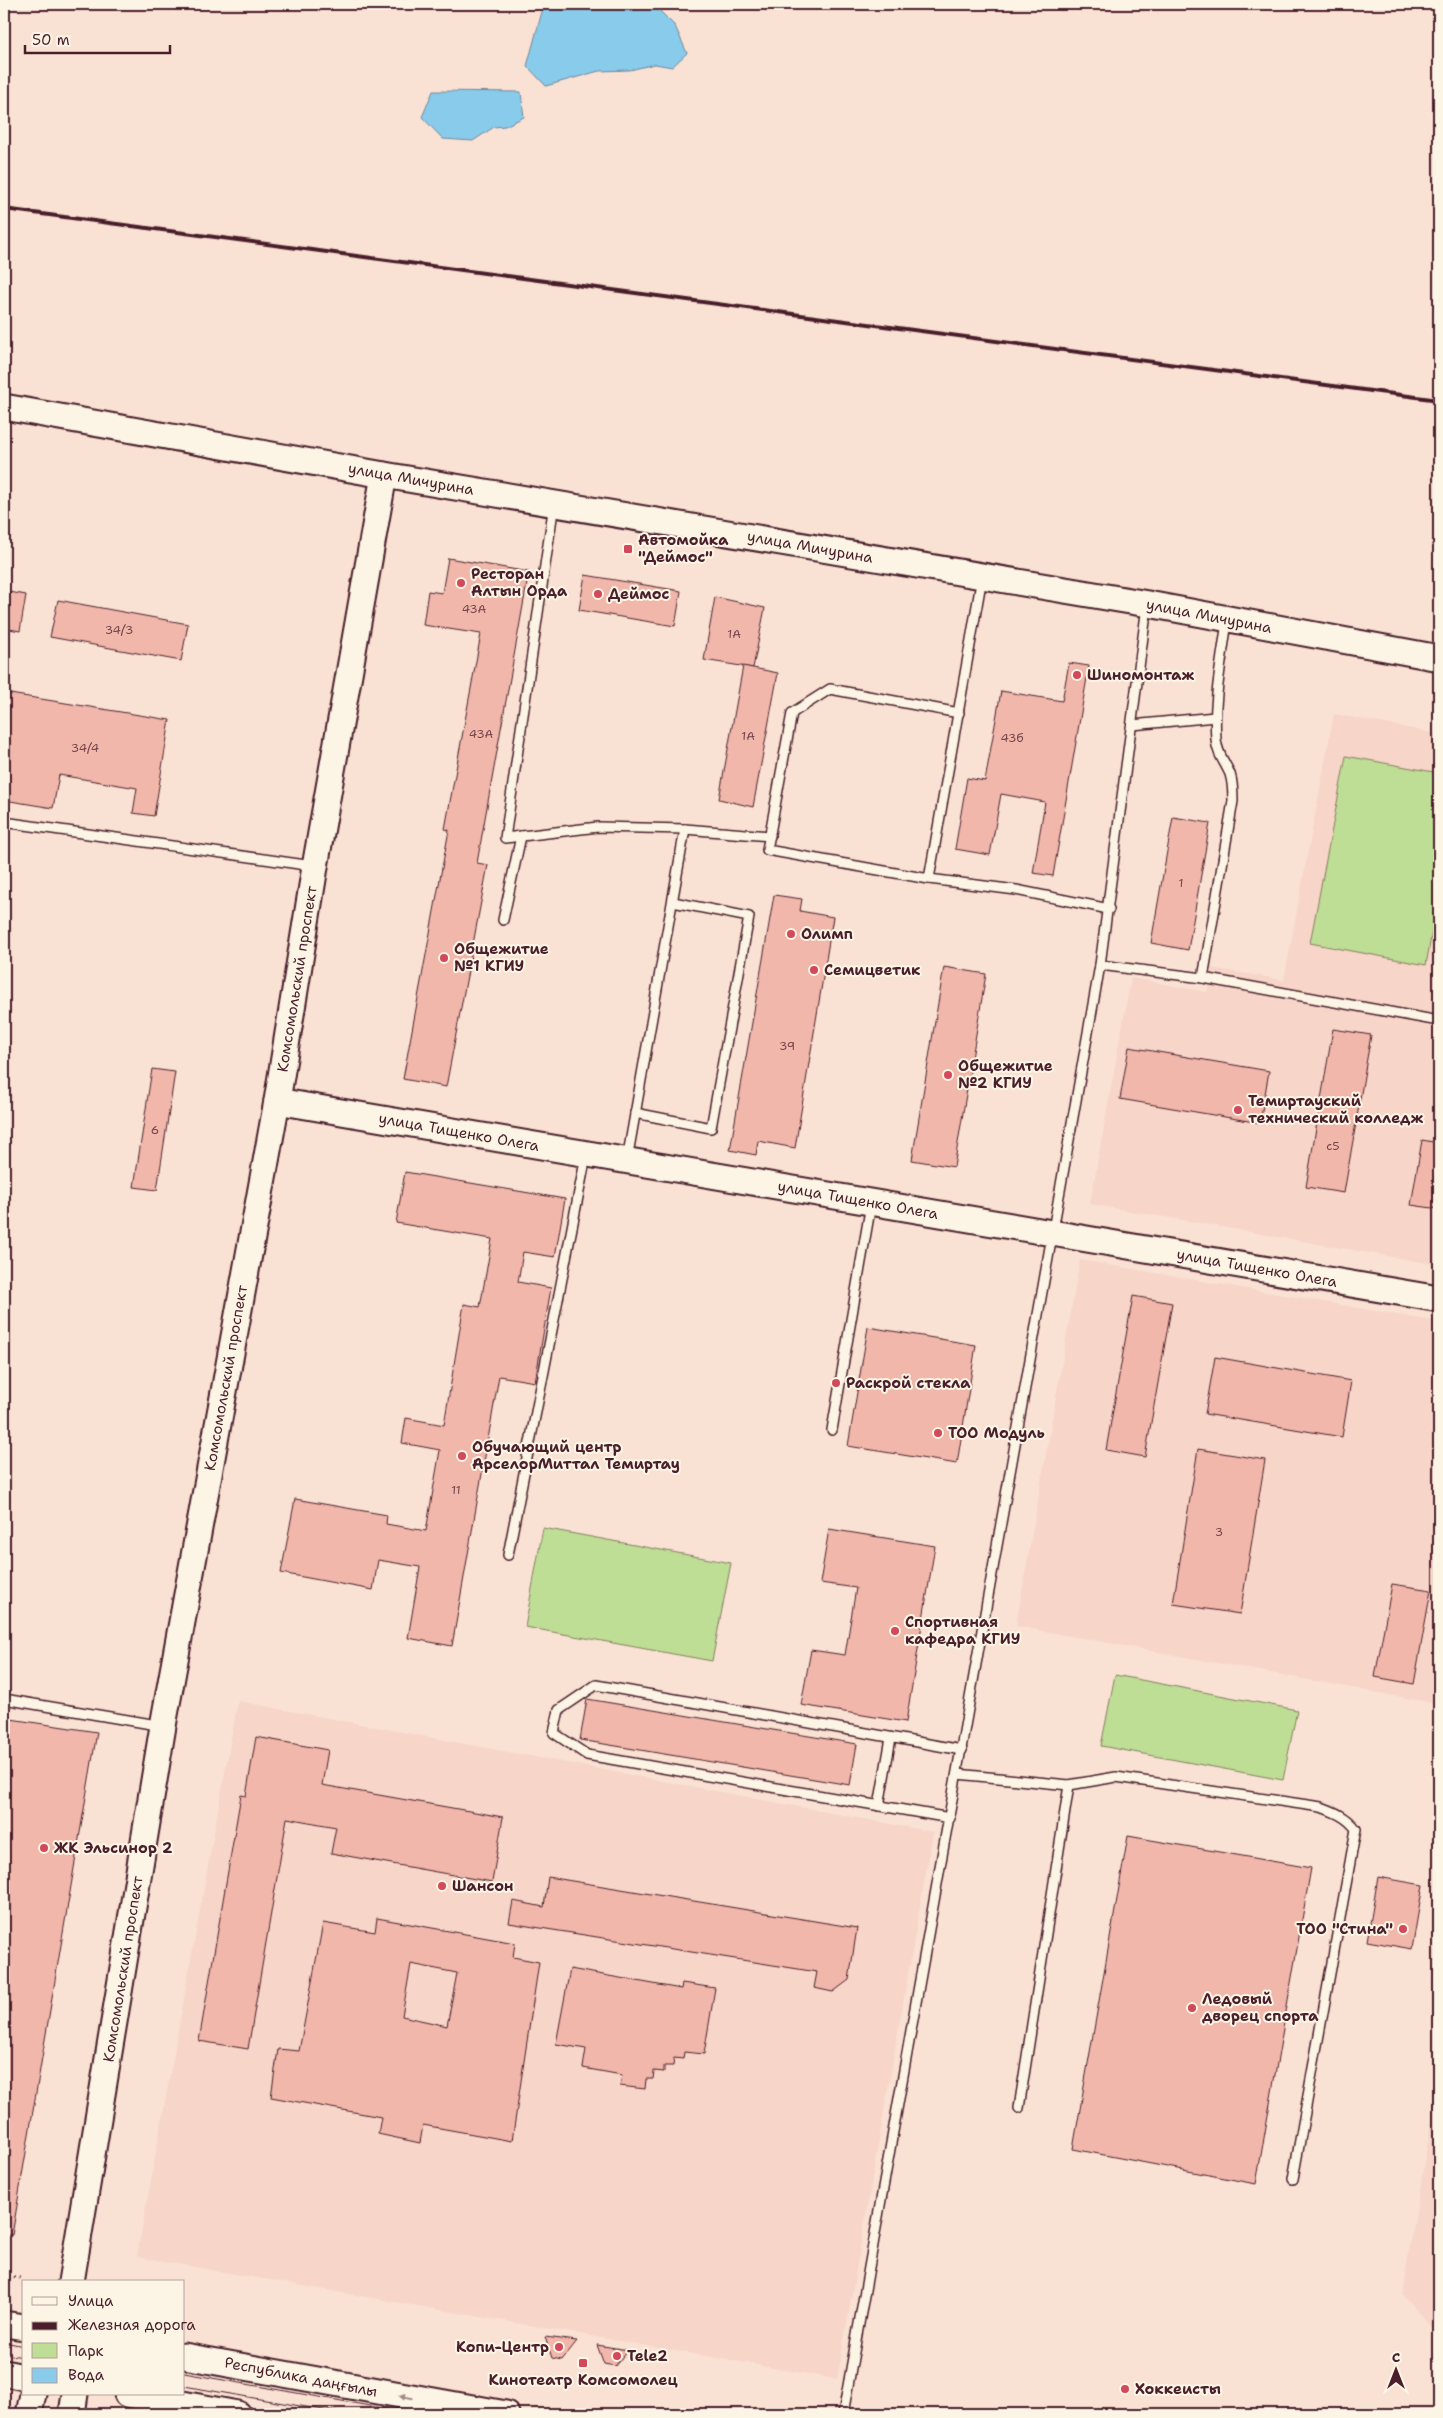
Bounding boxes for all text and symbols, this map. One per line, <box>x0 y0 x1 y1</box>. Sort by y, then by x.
scale bar <box>25 22 170 54</box>
text: 50 m <box>32 30 70 50</box>
street label: улица Мичурина <box>347 458 476 500</box>
street label: улица Мичурина <box>746 526 875 568</box>
place label: Автомойка "Деймос" <box>638 530 729 567</box>
marker: Автомойка "Деймос" <box>622 543 634 555</box>
place label: Ресторан Алтын Орда <box>471 564 568 601</box>
marker: Ресторан Алтын Орда <box>455 577 467 589</box>
place label: Деймос <box>608 584 670 604</box>
marker: Деймос <box>592 588 604 600</box>
street label: улица Мичурина <box>1145 594 1274 638</box>
house number: 43А <box>462 601 487 617</box>
house number: 34/3 <box>105 622 133 638</box>
house number: 1А <box>727 626 741 642</box>
place label: Шиномонтаж <box>1087 665 1195 685</box>
marker: Шиномонтаж <box>1071 669 1083 681</box>
house number: 43А <box>469 726 494 742</box>
house number: 1А <box>741 728 755 744</box>
house number: 43б <box>1000 730 1024 746</box>
house number: 34/4 <box>71 740 99 756</box>
house number: 1 <box>1178 875 1184 891</box>
street label: Комсомольский проспект <box>272 884 322 1074</box>
place label: Олимп <box>801 924 853 944</box>
marker: Олимп <box>785 928 797 940</box>
place label: Общежитие №1 КГИУ <box>454 939 549 976</box>
marker: Общежитие №1 КГИУ <box>438 952 450 964</box>
place label: Семицветик <box>824 960 921 980</box>
marker: Семицветик <box>808 964 820 976</box>
house number: 39 <box>779 1038 795 1054</box>
place label: Общежитие №2 КГИУ <box>958 1056 1053 1093</box>
marker: Общежитие №2 КГИУ <box>942 1069 954 1081</box>
place label: Темиртауский технический колледж <box>1248 1091 1423 1128</box>
marker: Темиртауский технический колледж <box>1232 1104 1244 1116</box>
street label: улица Тищенко Олега <box>377 1108 542 1156</box>
house number: 6 <box>151 1122 159 1138</box>
house number: с5 <box>1326 1138 1340 1154</box>
street label: улица Тищенко Олега <box>776 1176 941 1224</box>
street label: улица Тищенко Олега <box>1175 1244 1340 1292</box>
street label: Комсомольский проспект <box>200 1283 252 1472</box>
place label: Раскрой стекла <box>846 1373 971 1393</box>
marker: Раскрой стекла <box>830 1377 842 1389</box>
place label: ТОО Модуль <box>948 1423 1045 1443</box>
marker: ТОО Модуль <box>932 1427 944 1439</box>
place label: Обучающий центр АрселорМиттал Темиртау <box>472 1437 680 1474</box>
marker: Обучающий центр АрселорМиттал Темиртау <box>456 1450 468 1462</box>
house number: 11 <box>451 1482 461 1498</box>
house number: 3 <box>1215 1524 1223 1540</box>
place label: Спортивная кафедра КГИУ <box>905 1612 1020 1649</box>
marker: Спортивная кафедра КГИУ <box>889 1625 901 1637</box>
place label: ЖК Эльсинор 2 <box>54 1838 173 1858</box>
marker: ЖК Эльсинор 2 <box>38 1842 50 1854</box>
street label: Комсомольский проспект <box>98 1874 148 2064</box>
place label: Шансон <box>452 1876 514 1896</box>
marker: Шансон <box>436 1880 448 1892</box>
place label: ТОО "Стина" <box>1296 1919 1393 1939</box>
marker: ТОО "Стина" <box>1397 1923 1409 1935</box>
place label: Ледовый дворец спорта <box>1202 1989 1319 2026</box>
marker: Ледовый дворец спорта <box>1186 2002 1198 2014</box>
legend <box>22 2280 185 2396</box>
text: Улица <box>68 2291 114 2311</box>
text: Железная дорога <box>68 2315 196 2335</box>
place label: Копи-Центр <box>456 2337 549 2357</box>
text: Парк <box>68 2341 104 2361</box>
marker: Копи-Центр <box>553 2341 565 2353</box>
place label: Tele2 <box>627 2346 668 2366</box>
north arrow <box>1370 2346 1420 2396</box>
text: С <box>1392 2348 1400 2366</box>
marker: Tele2 <box>611 2350 623 2362</box>
street label: Республика даңғылы <box>223 2352 379 2402</box>
marker: Кинотеатр Комсомолец <box>577 2357 589 2369</box>
text: Вода <box>68 2365 105 2385</box>
place label: Кинотеатр Комсомолец <box>488 2370 678 2390</box>
place label: Хоккеисты <box>1135 2379 1221 2399</box>
marker: Хоккеисты <box>1119 2383 1131 2395</box>
one-way arrow <box>398 2392 414 2400</box>

